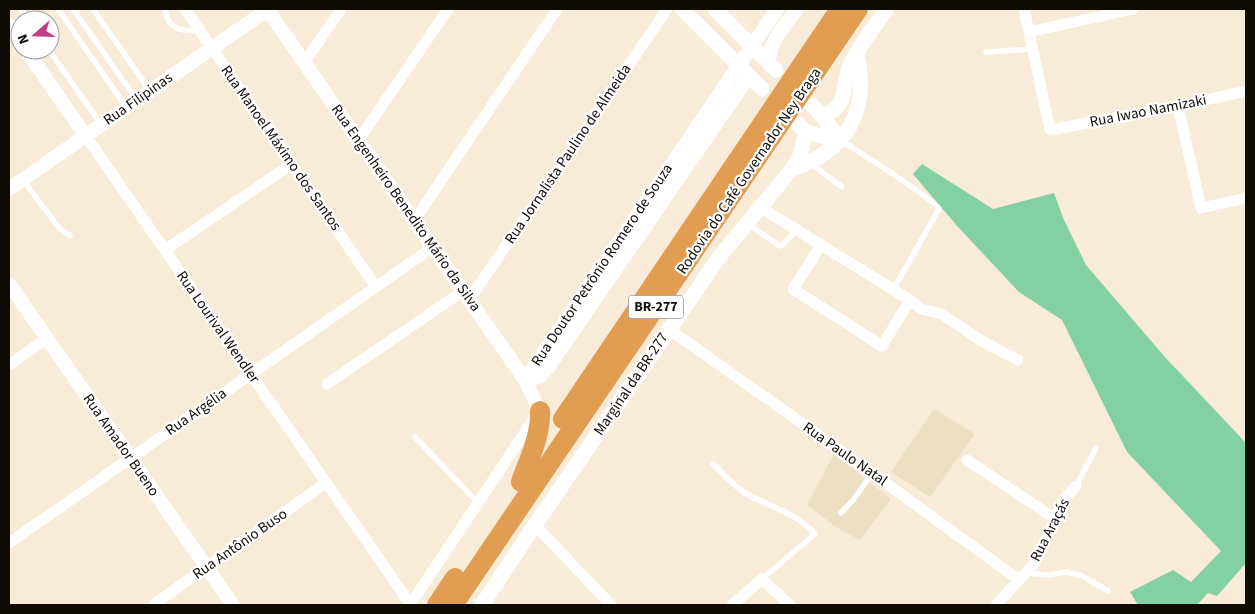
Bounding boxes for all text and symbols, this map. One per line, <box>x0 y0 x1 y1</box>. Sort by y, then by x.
north arrow <box>10 10 60 60</box>
text: N <box>13 31 35 47</box>
street label: Rua Jornalista Paulino de Almeida <box>500 60 636 248</box>
street label: Rua Manoel Máximo dos Santos <box>216 61 346 235</box>
street label: Rodovia do Café Governador Ney Braga <box>672 64 826 278</box>
street label: Rua Filipinas <box>99 67 177 131</box>
street label: Rua Iwao Namizaki <box>1088 89 1208 133</box>
street label: Rua Engenheiro Benedito Mário da Silva <box>326 100 486 316</box>
street label: Rua Doutor Petrônio Romero de Souza <box>526 160 678 370</box>
street label: Rua Lourival Wendler <box>171 267 265 388</box>
road number: BR-277 <box>628 296 684 318</box>
street label: Marginal da BR-277 <box>589 328 673 440</box>
street label: Rua Argélia <box>161 383 231 441</box>
street label: Rua Amador Bueno <box>78 389 164 501</box>
street label: Rua Paulo Natal <box>798 417 892 491</box>
street label: Rua Araçás <box>1025 495 1075 565</box>
street label: Rua Antônio Buso <box>189 504 291 584</box>

